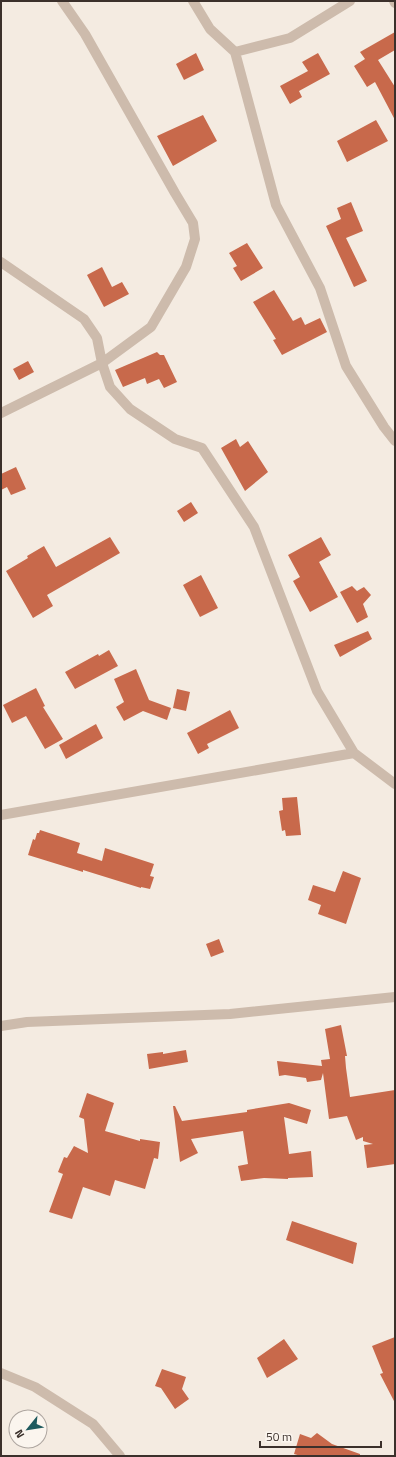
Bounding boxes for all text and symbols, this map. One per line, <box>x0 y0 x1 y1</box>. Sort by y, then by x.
north arrow <box>8 1409 48 1449</box>
scale bar <box>260 1423 381 1449</box>
text: N <box>11 1427 28 1441</box>
text: 50 m <box>266 1427 292 1446</box>

